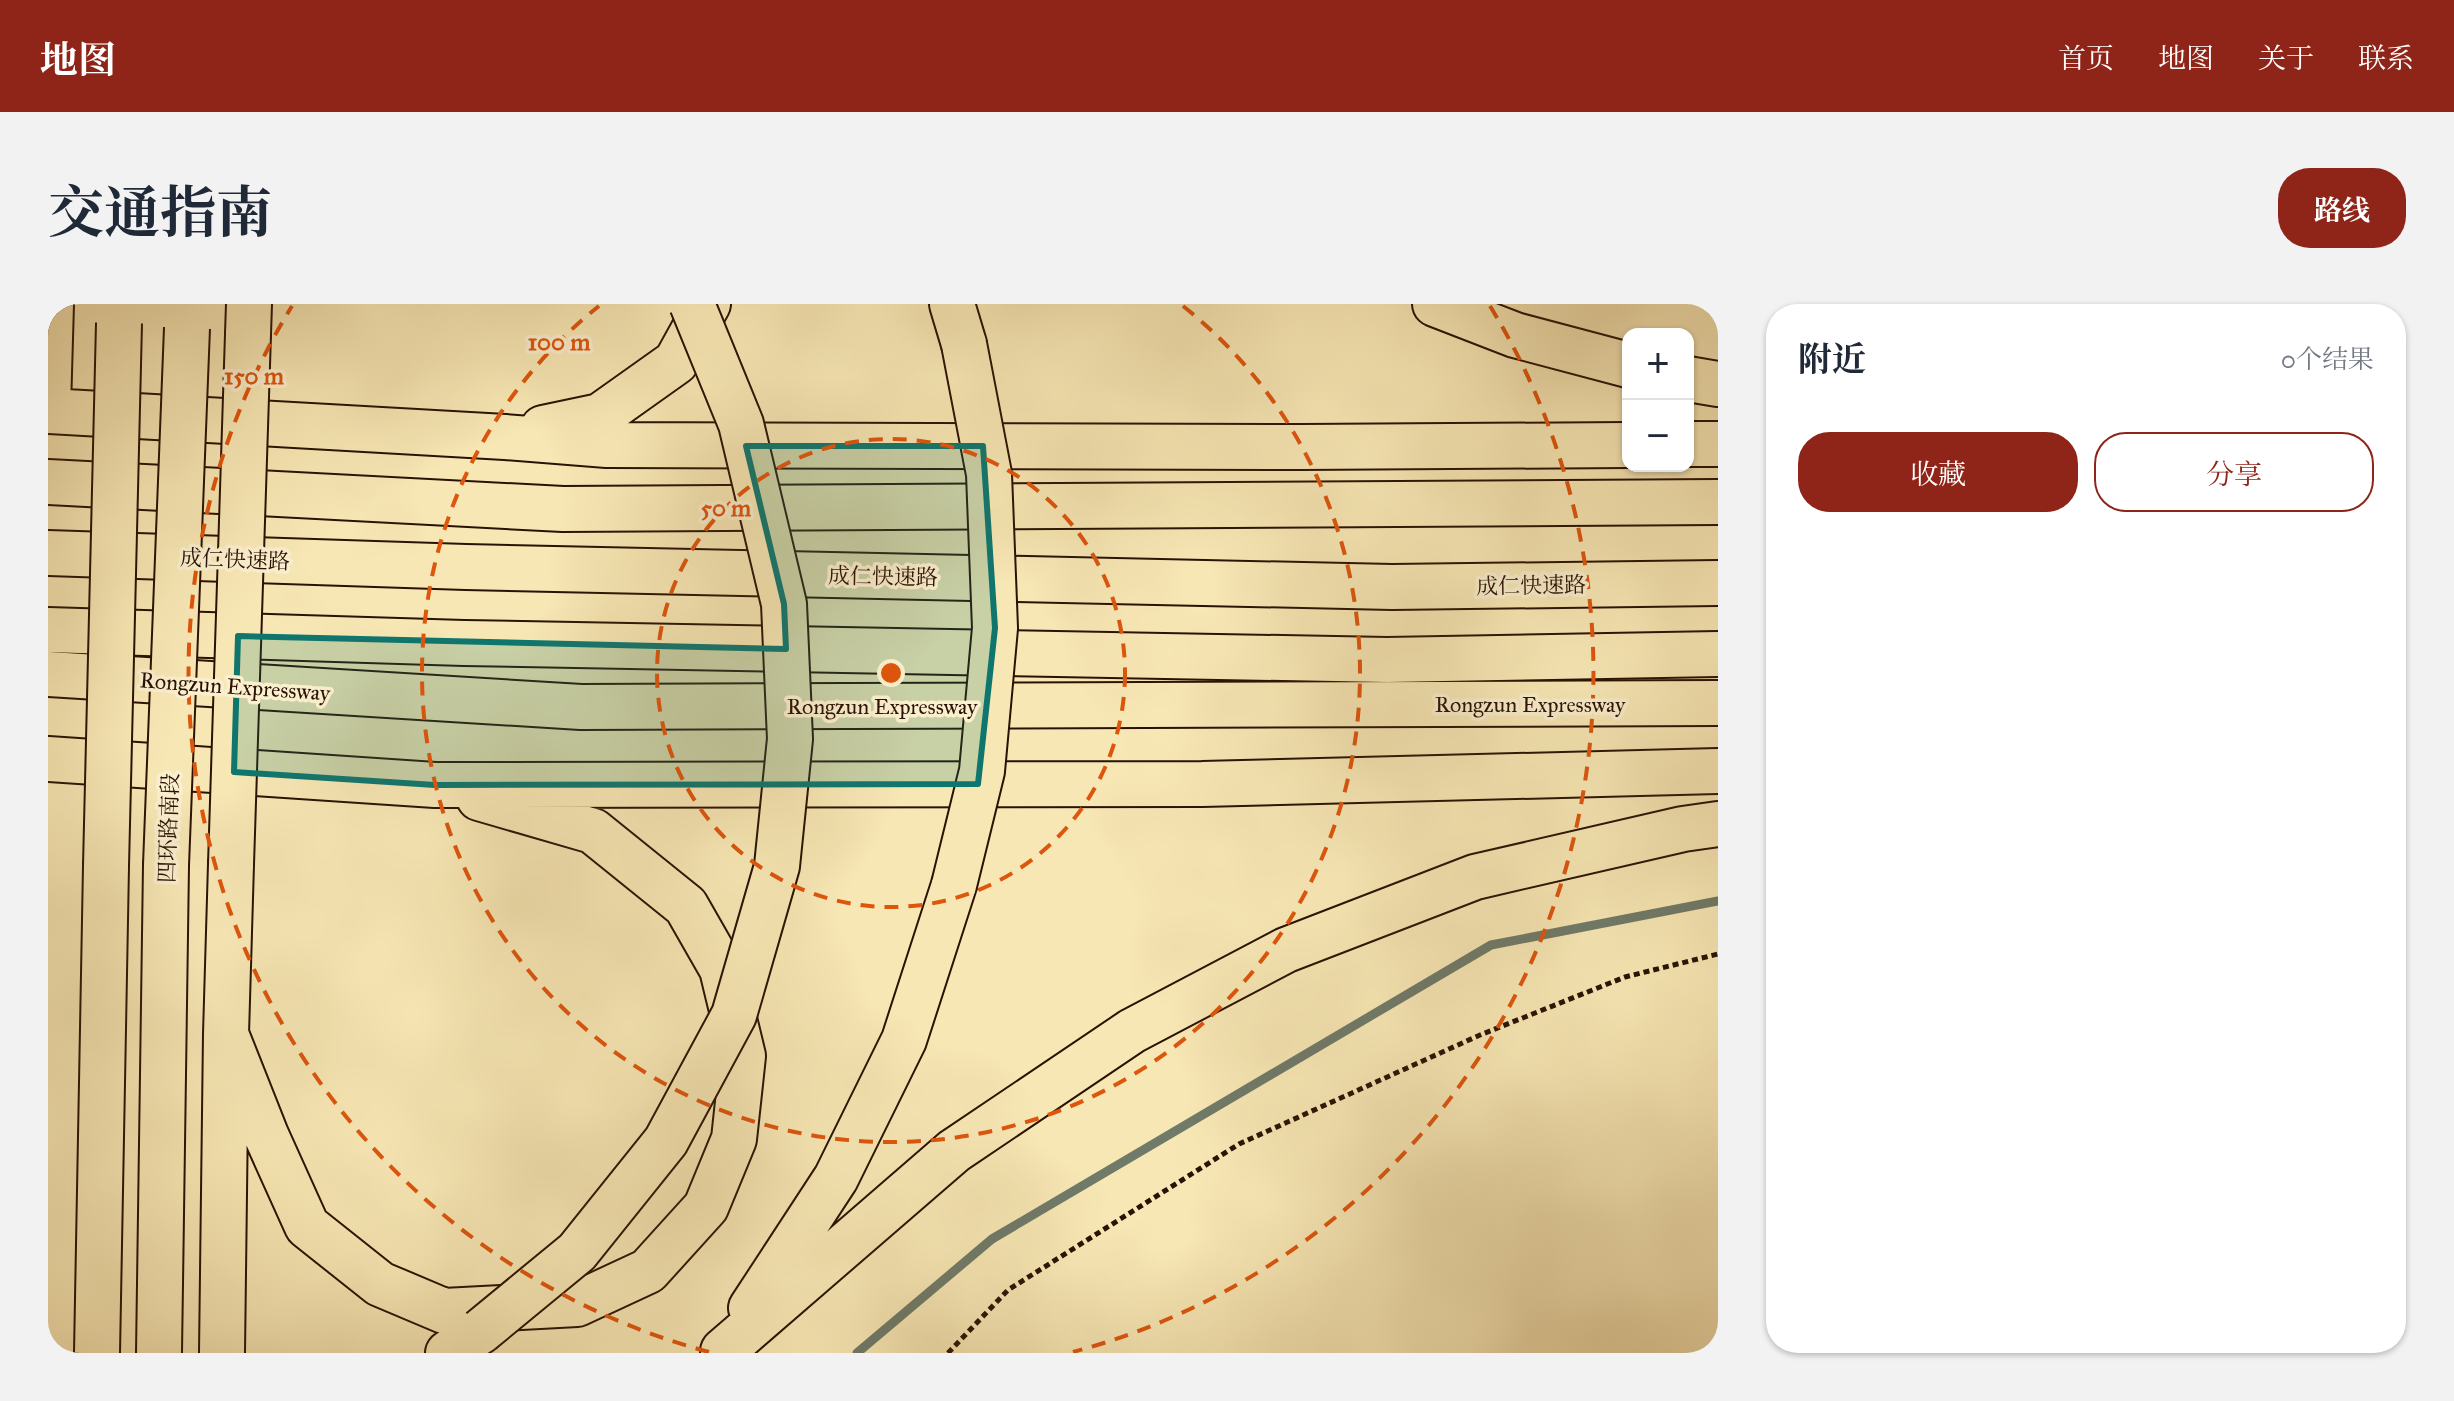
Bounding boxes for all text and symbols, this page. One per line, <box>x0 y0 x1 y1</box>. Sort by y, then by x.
text: 地图 <box>40 37 116 83</box>
text: 首页 <box>2058 41 2114 76</box>
text: 地图 <box>2158 41 2214 76</box>
text: 关于 <box>2258 41 2314 76</box>
text: 联系 <box>2358 41 2414 76</box>
button: 路线 <box>2278 168 2406 248</box>
text: 交通指南 <box>48 179 272 247</box>
text: 100 m <box>528 327 591 357</box>
map controls <box>1622 328 1694 472</box>
button: + <box>1622 328 1694 400</box>
text: 附近 <box>1798 339 1866 380</box>
text: 0个结果 <box>2281 343 2374 375</box>
text: 150 m <box>224 361 285 391</box>
button: − <box>1622 400 1694 472</box>
button: 收藏 <box>1798 432 2078 512</box>
button: 分享 <box>2094 432 2374 512</box>
text: 50 m <box>701 493 752 523</box>
street label: 成仁快速路 <box>180 544 290 575</box>
street label: 成仁快速路 <box>828 562 938 591</box>
street label: 成仁快速路 <box>1476 571 1586 600</box>
centre of rings <box>877 659 905 687</box>
street label: Rongzun Expressway <box>139 666 332 707</box>
street label: Rongzun Expressway <box>1435 691 1626 718</box>
street label: Rongzun Expressway <box>787 693 978 720</box>
street label: 四环路南段 <box>153 773 184 883</box>

